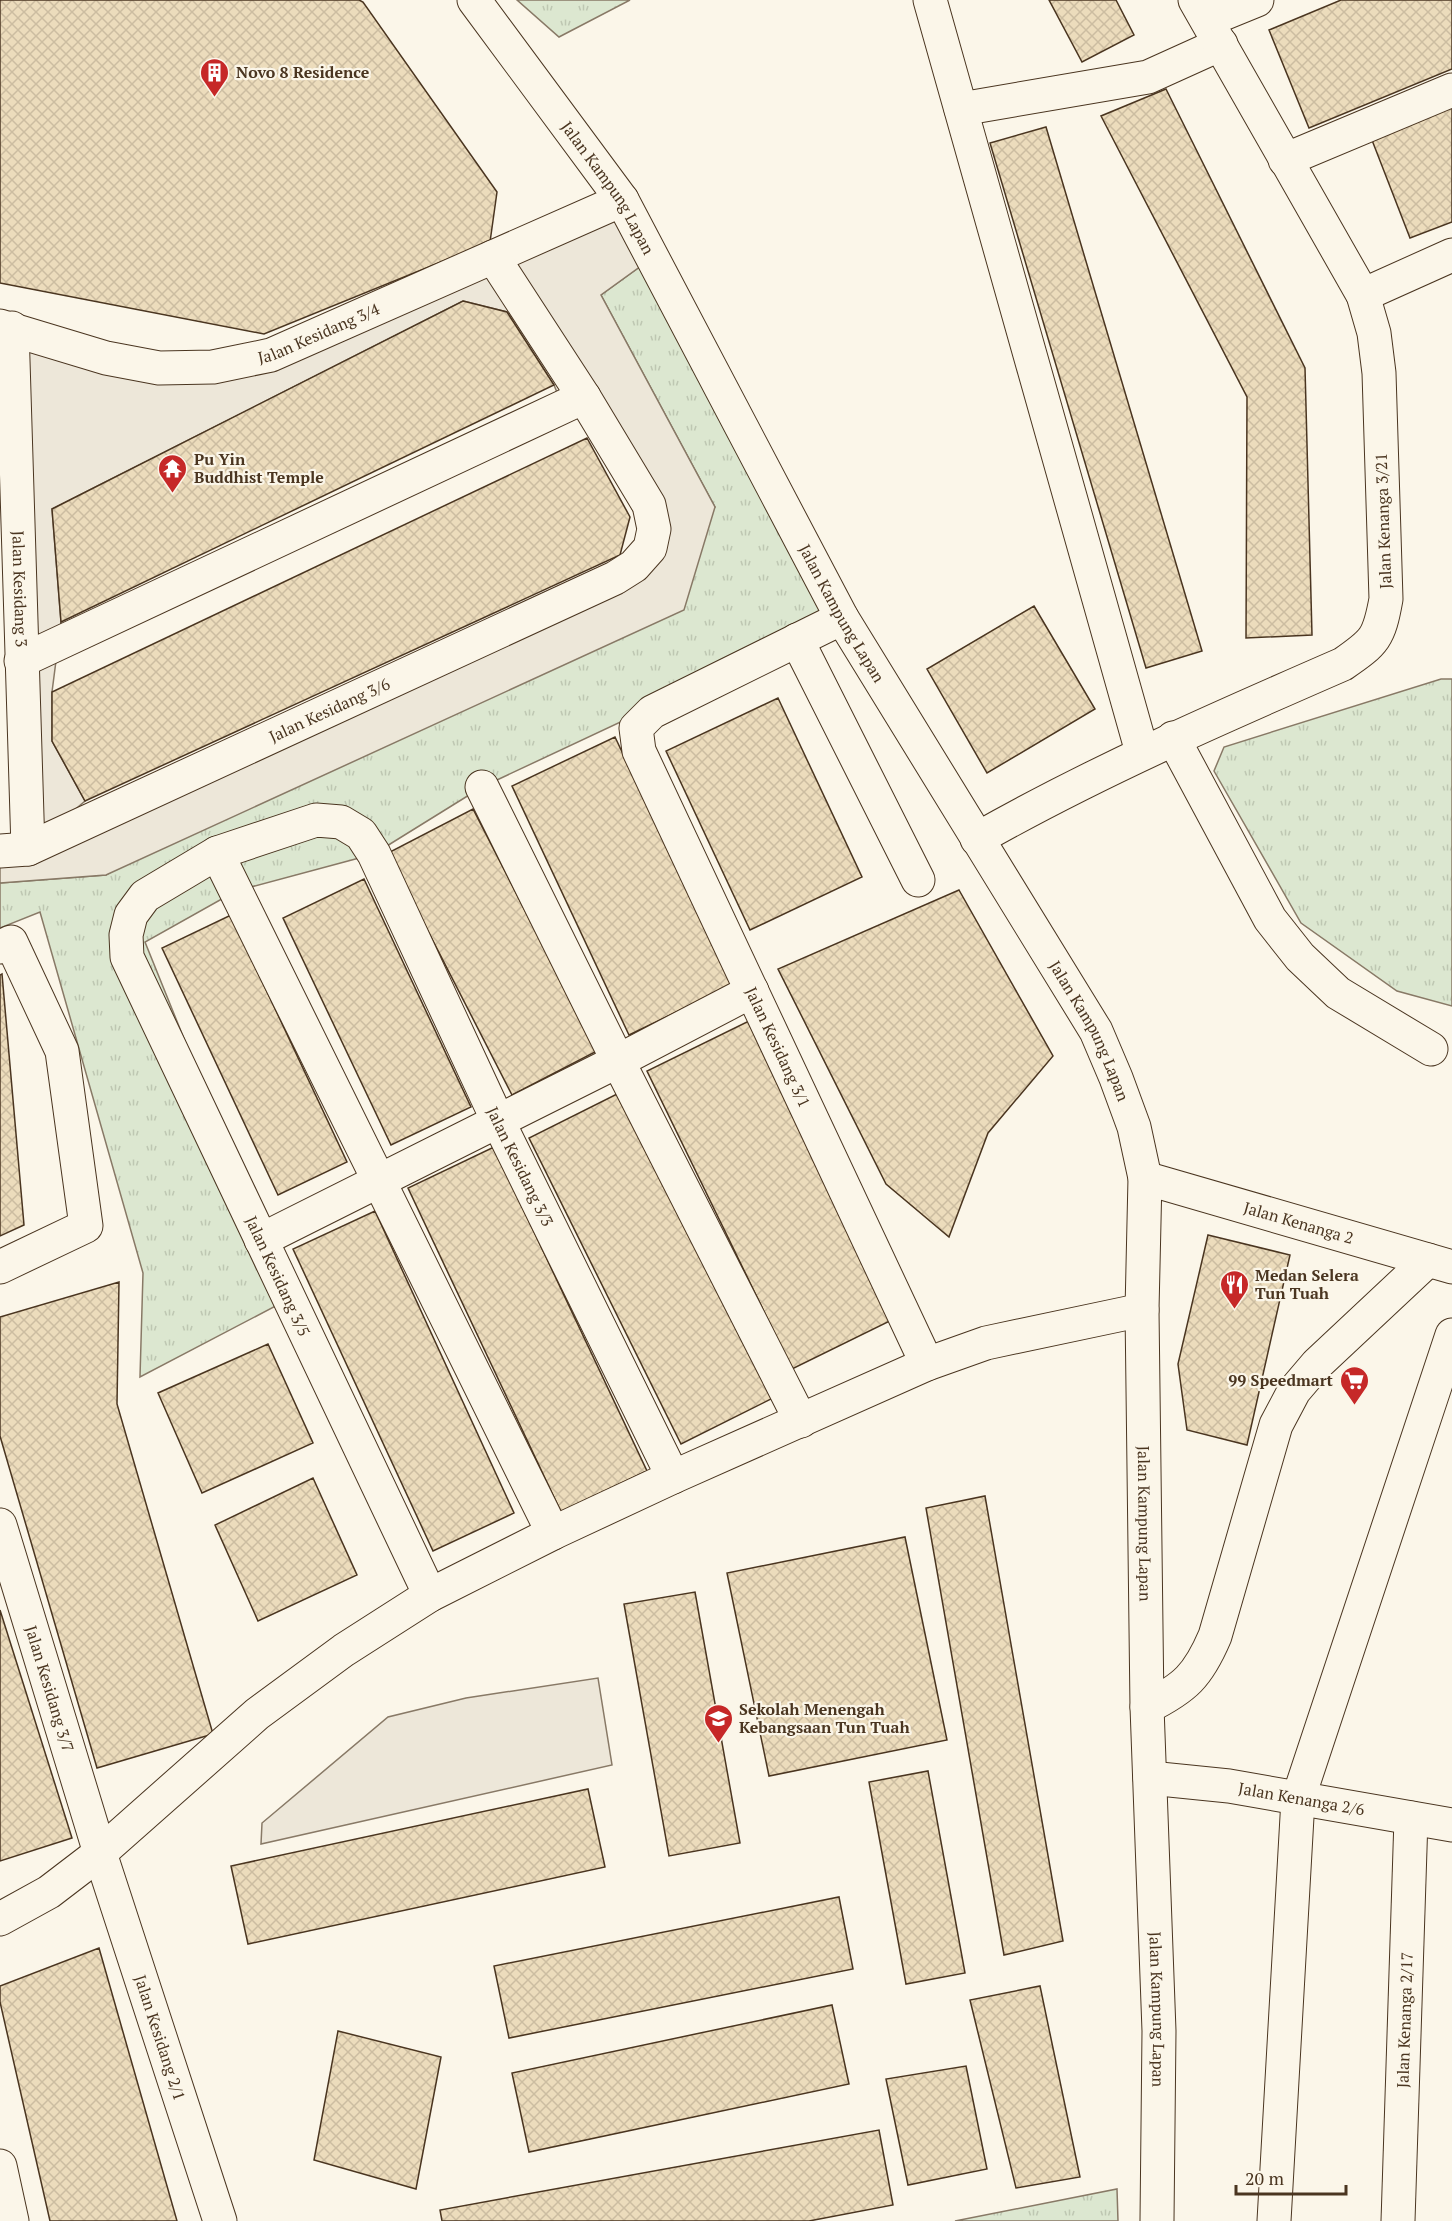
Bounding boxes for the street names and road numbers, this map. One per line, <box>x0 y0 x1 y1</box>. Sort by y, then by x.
street label: Jalan Kampung Lapan <box>556 117 660 259</box>
street label: Jalan Kesidang 3/4 <box>256 297 383 368</box>
street label: Jalan Kenanga 3/21 <box>1370 453 1396 589</box>
street label: Jalan Kesidang 3 <box>7 530 33 648</box>
street label: Jalan Kampung Lapan <box>794 540 890 687</box>
street label: Jalan Kesidang 3/6 <box>265 672 394 747</box>
street label: Jalan Kampung Lapan <box>1044 956 1135 1105</box>
street label: Jalan Kesidang 3/1 <box>740 983 816 1111</box>
street label: Jalan Kesidang 3/3 <box>482 1103 559 1230</box>
street label: Jalan Kenanga 2 <box>1241 1196 1356 1249</box>
street label: Jalan Kesidang 3/5 <box>240 1212 316 1340</box>
street label: Jalan Kampung Lapan <box>1133 1445 1157 1602</box>
street label: Jalan Kesidang 3/7 <box>20 1623 79 1754</box>
street label: Jalan Kenanga 2/6 <box>1237 1777 1367 1821</box>
street label: Jalan Kampung Lapan <box>1144 1931 1170 2088</box>
street label: Jalan Kenanga 2/17 <box>1391 1952 1418 2089</box>
street label: Jalan Kesidang 2/1 <box>129 1972 191 2103</box>

